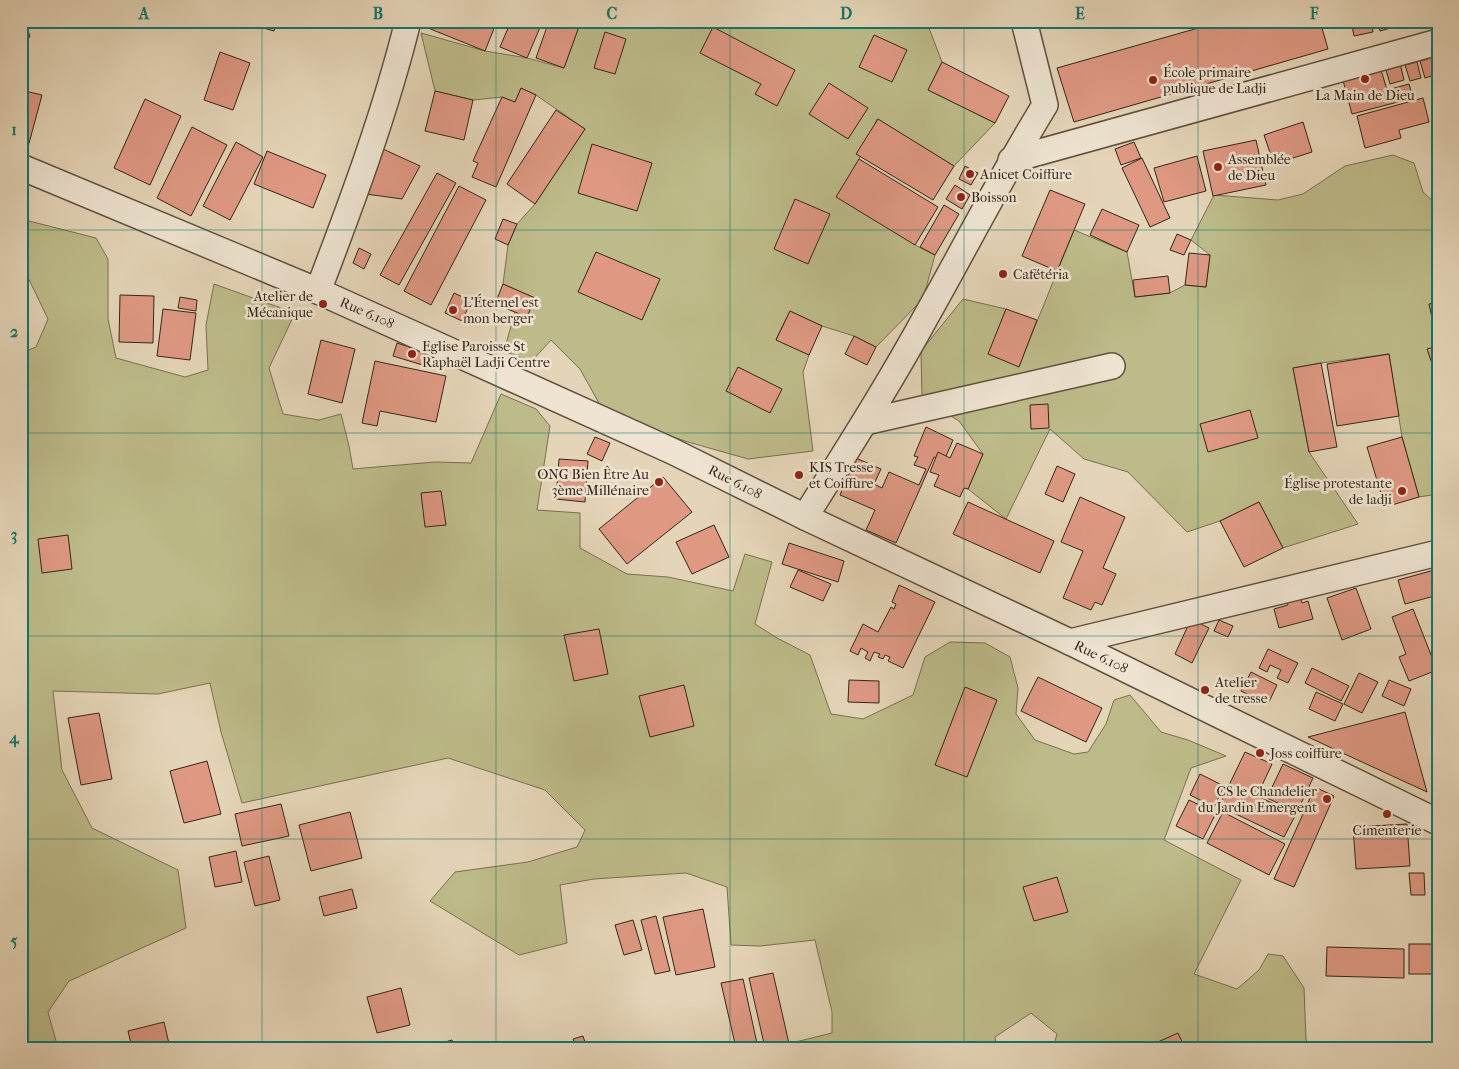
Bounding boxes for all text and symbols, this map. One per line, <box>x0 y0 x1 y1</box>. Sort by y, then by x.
text: A <box>138 4 150 23</box>
text: B <box>373 4 383 23</box>
text: C <box>607 4 618 23</box>
text: D <box>840 4 852 23</box>
text: E <box>1075 4 1085 23</box>
text: F <box>1309 4 1319 23</box>
place label: École primaire publique de Ladji <box>1162 63 1266 97</box>
marker: La Main de Dieu <box>1359 73 1371 85</box>
marker: École primaire publique de Ladji <box>1147 74 1159 86</box>
place label: La Main de Dieu <box>1315 87 1415 104</box>
text: 1 <box>11 120 17 139</box>
place label: Assemblée de Dieu <box>1227 151 1291 184</box>
marker: Assemblée de Dieu <box>1212 161 1224 173</box>
place label: Anicet Coiffure <box>979 166 1072 183</box>
marker: Anicet Coiffure <box>964 168 976 180</box>
place label: Boisson <box>971 189 1017 206</box>
marker: Boisson <box>955 191 967 203</box>
place label: Cafétéria <box>1013 266 1069 283</box>
marker: Cafétéria <box>997 268 1009 280</box>
place label: Atelier de Mécanique <box>247 288 313 321</box>
place label: L'Éternel est mon berger <box>463 293 539 327</box>
street label: Rue 6.108 <box>337 294 397 332</box>
marker: Atelier de Mécanique <box>317 298 329 310</box>
marker: L'Éternel est mon berger <box>447 304 459 316</box>
text: 2 <box>10 322 18 341</box>
place label: Eglise Paroisse St Raphaël Ladji Centre <box>422 338 550 371</box>
marker: Eglise Paroisse St Raphaël Ladji Centre <box>406 348 418 360</box>
place label: KIS Tresse et Coiffure <box>809 459 874 492</box>
street label: Rue 6.108 <box>705 461 765 503</box>
place label: ONG Bien Être Au 3ème Millénaire <box>537 465 649 499</box>
marker: KIS Tresse et Coiffure <box>793 469 805 481</box>
place label: Église protestante de ladji <box>1284 474 1392 508</box>
marker: ONG Bien Être Au 3ème Millénaire <box>653 476 665 488</box>
marker: Église protestante de ladji <box>1396 485 1408 497</box>
text: 3 <box>11 525 17 545</box>
street label: Rue 6.108 <box>1071 637 1131 677</box>
place label: Atelier de tresse <box>1214 674 1268 707</box>
marker: Atelier de tresse <box>1199 684 1211 696</box>
text: 4 <box>8 728 20 748</box>
place label: Joss coiffure <box>1269 745 1342 762</box>
marker: Joss coiffure <box>1254 747 1266 759</box>
place label: CS le Chandelier du Jardin Emergent <box>1198 783 1317 816</box>
marker: CS le Chandelier du Jardin Emergent <box>1321 793 1333 805</box>
marker: Cimenterie <box>1381 808 1393 820</box>
place label: Cimenterie <box>1353 822 1421 839</box>
text: 5 <box>11 931 18 950</box>

